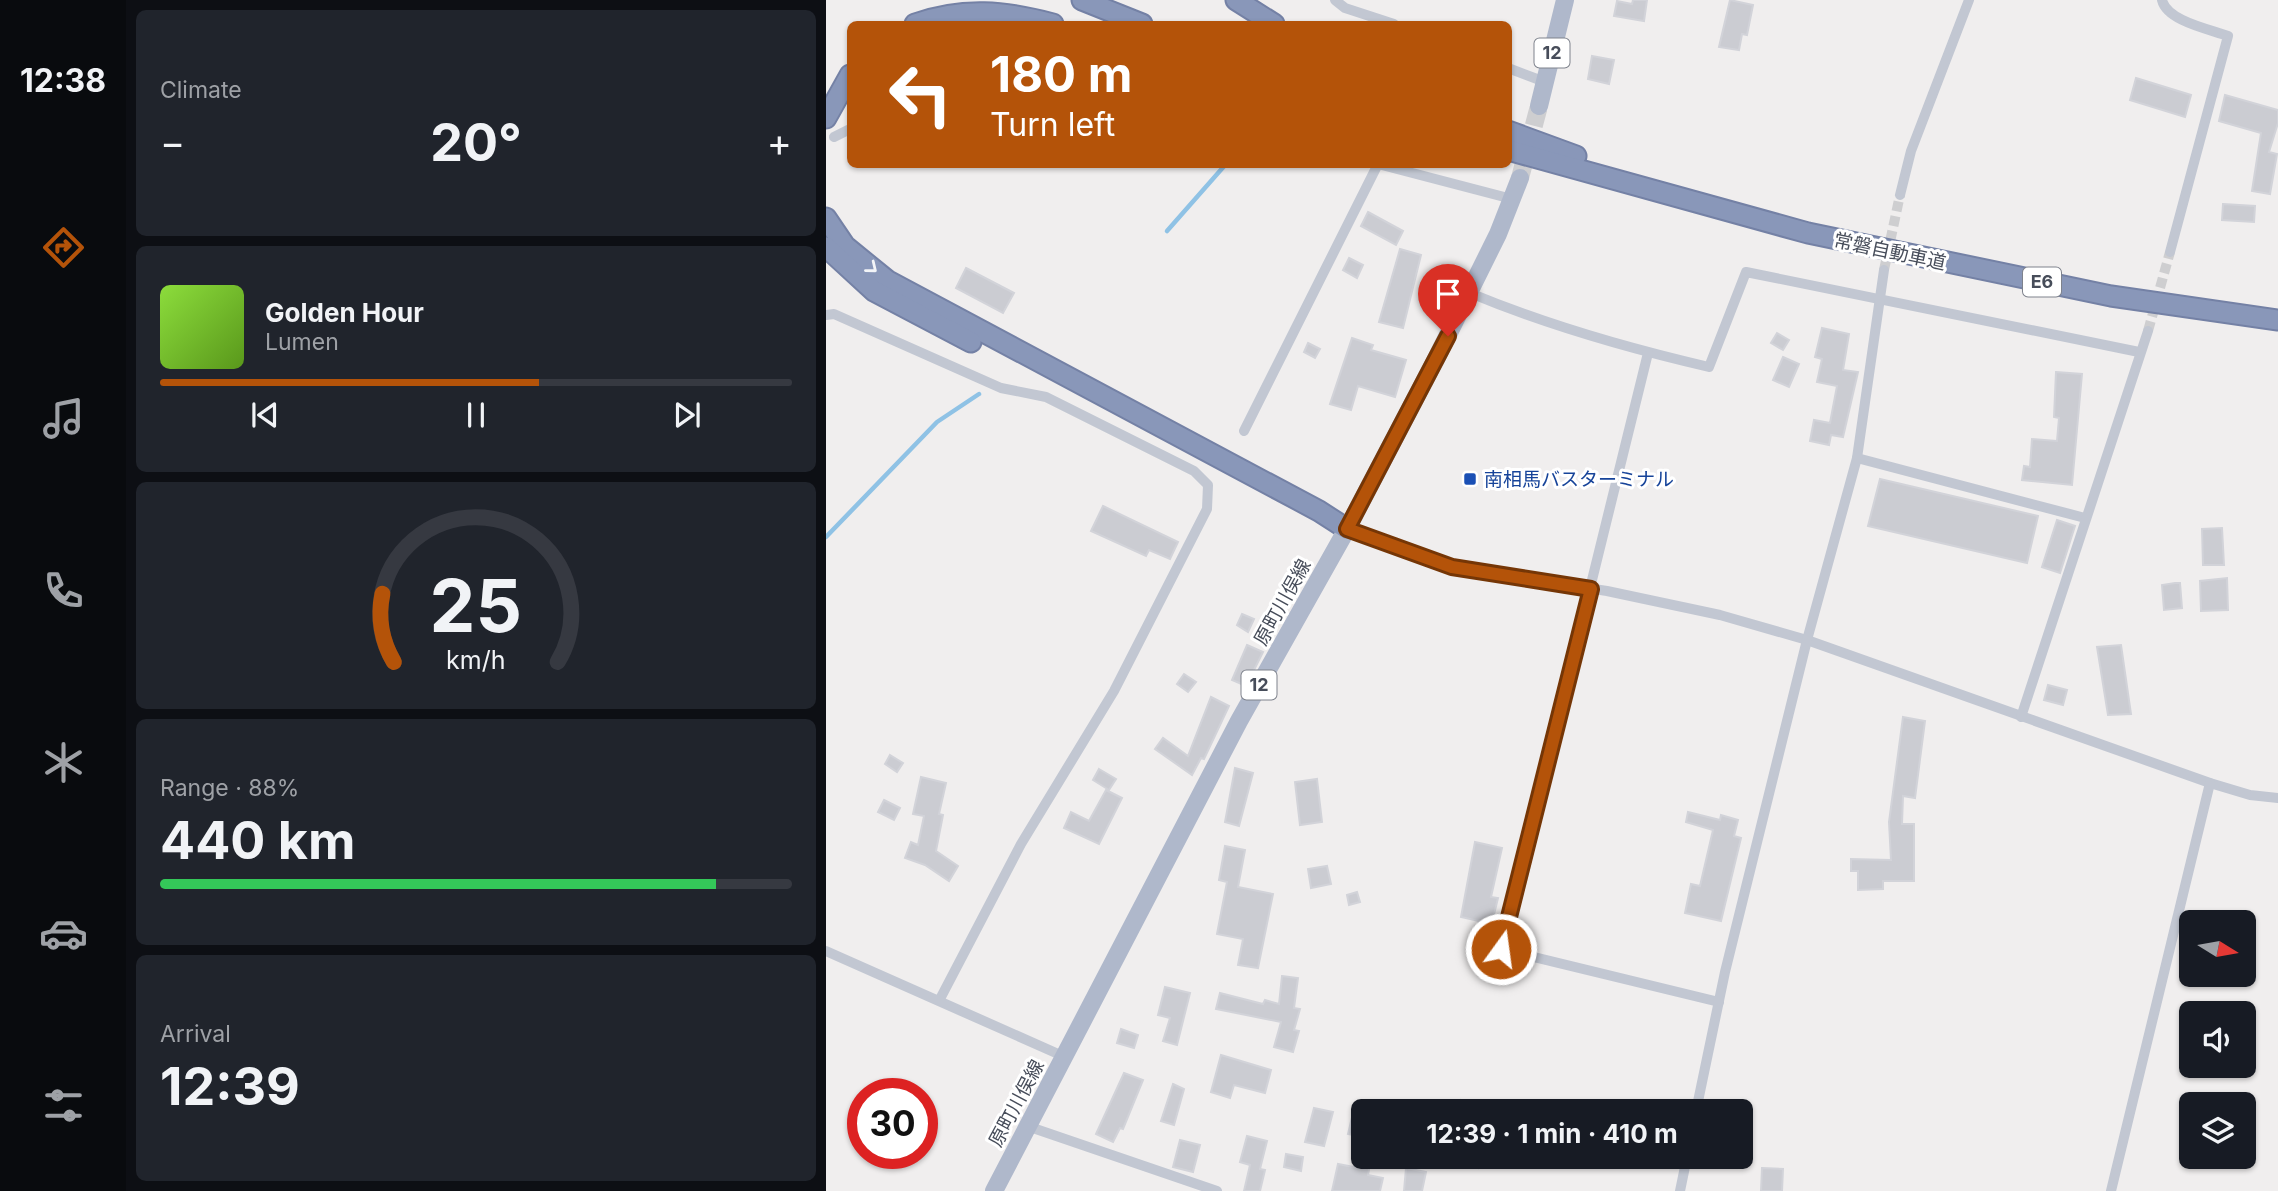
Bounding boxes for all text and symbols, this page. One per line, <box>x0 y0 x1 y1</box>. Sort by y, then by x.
road number: 12 <box>1534 38 1570 68</box>
text: 180 m <box>990 45 1132 104</box>
icon: left <box>875 49 966 140</box>
text: 12:38 <box>20 61 106 100</box>
text: Climate <box>160 76 242 104</box>
text: Turn left <box>990 105 1115 144</box>
text: 20° <box>430 111 522 174</box>
text: − <box>160 119 185 165</box>
text: + <box>767 119 792 165</box>
icon: directions <box>39 223 88 272</box>
street label: 常磐自動車道 <box>1832 228 1948 275</box>
one-way arrow <box>863 260 876 272</box>
pin <box>1418 264 1478 336</box>
road number: E6 <box>2023 268 2061 296</box>
icon: arrive <box>1429 275 1467 313</box>
text: Golden Hour <box>265 297 424 328</box>
text: Lumen <box>265 328 339 356</box>
icon: music <box>39 394 88 443</box>
icon: previous <box>246 396 284 434</box>
icon: pause <box>457 396 495 434</box>
icon: next <box>668 396 706 434</box>
place label: 南相馬バスターミナル <box>1484 468 1674 491</box>
marker: 南相馬バスターミナル <box>1462 471 1478 487</box>
street label: 原町川俣線 <box>1249 555 1316 649</box>
text: 25 <box>430 561 522 650</box>
icon: phone <box>39 566 88 615</box>
text: km/h <box>446 644 506 674</box>
road number: 12 <box>1242 670 1276 700</box>
icon: climate <box>39 738 88 787</box>
text: Range · 88% <box>160 774 299 802</box>
text: 440 km <box>160 809 355 872</box>
icon: car <box>39 909 88 958</box>
north arrow <box>2179 910 2256 987</box>
map controls <box>2179 910 2256 1169</box>
position arrow <box>1464 912 1538 986</box>
button: sound <box>2179 1001 2256 1078</box>
text: Arrival <box>160 1020 231 1048</box>
text: 12:39 <box>160 1055 300 1118</box>
street label: 原町川俣線 <box>984 1056 1049 1151</box>
speed limit sign: 30 <box>847 1078 938 1169</box>
icon: filters <box>39 1081 88 1130</box>
button: layers <box>2179 1092 2256 1169</box>
text: 12:39 · 1 min · 410 m <box>1426 1118 1678 1149</box>

